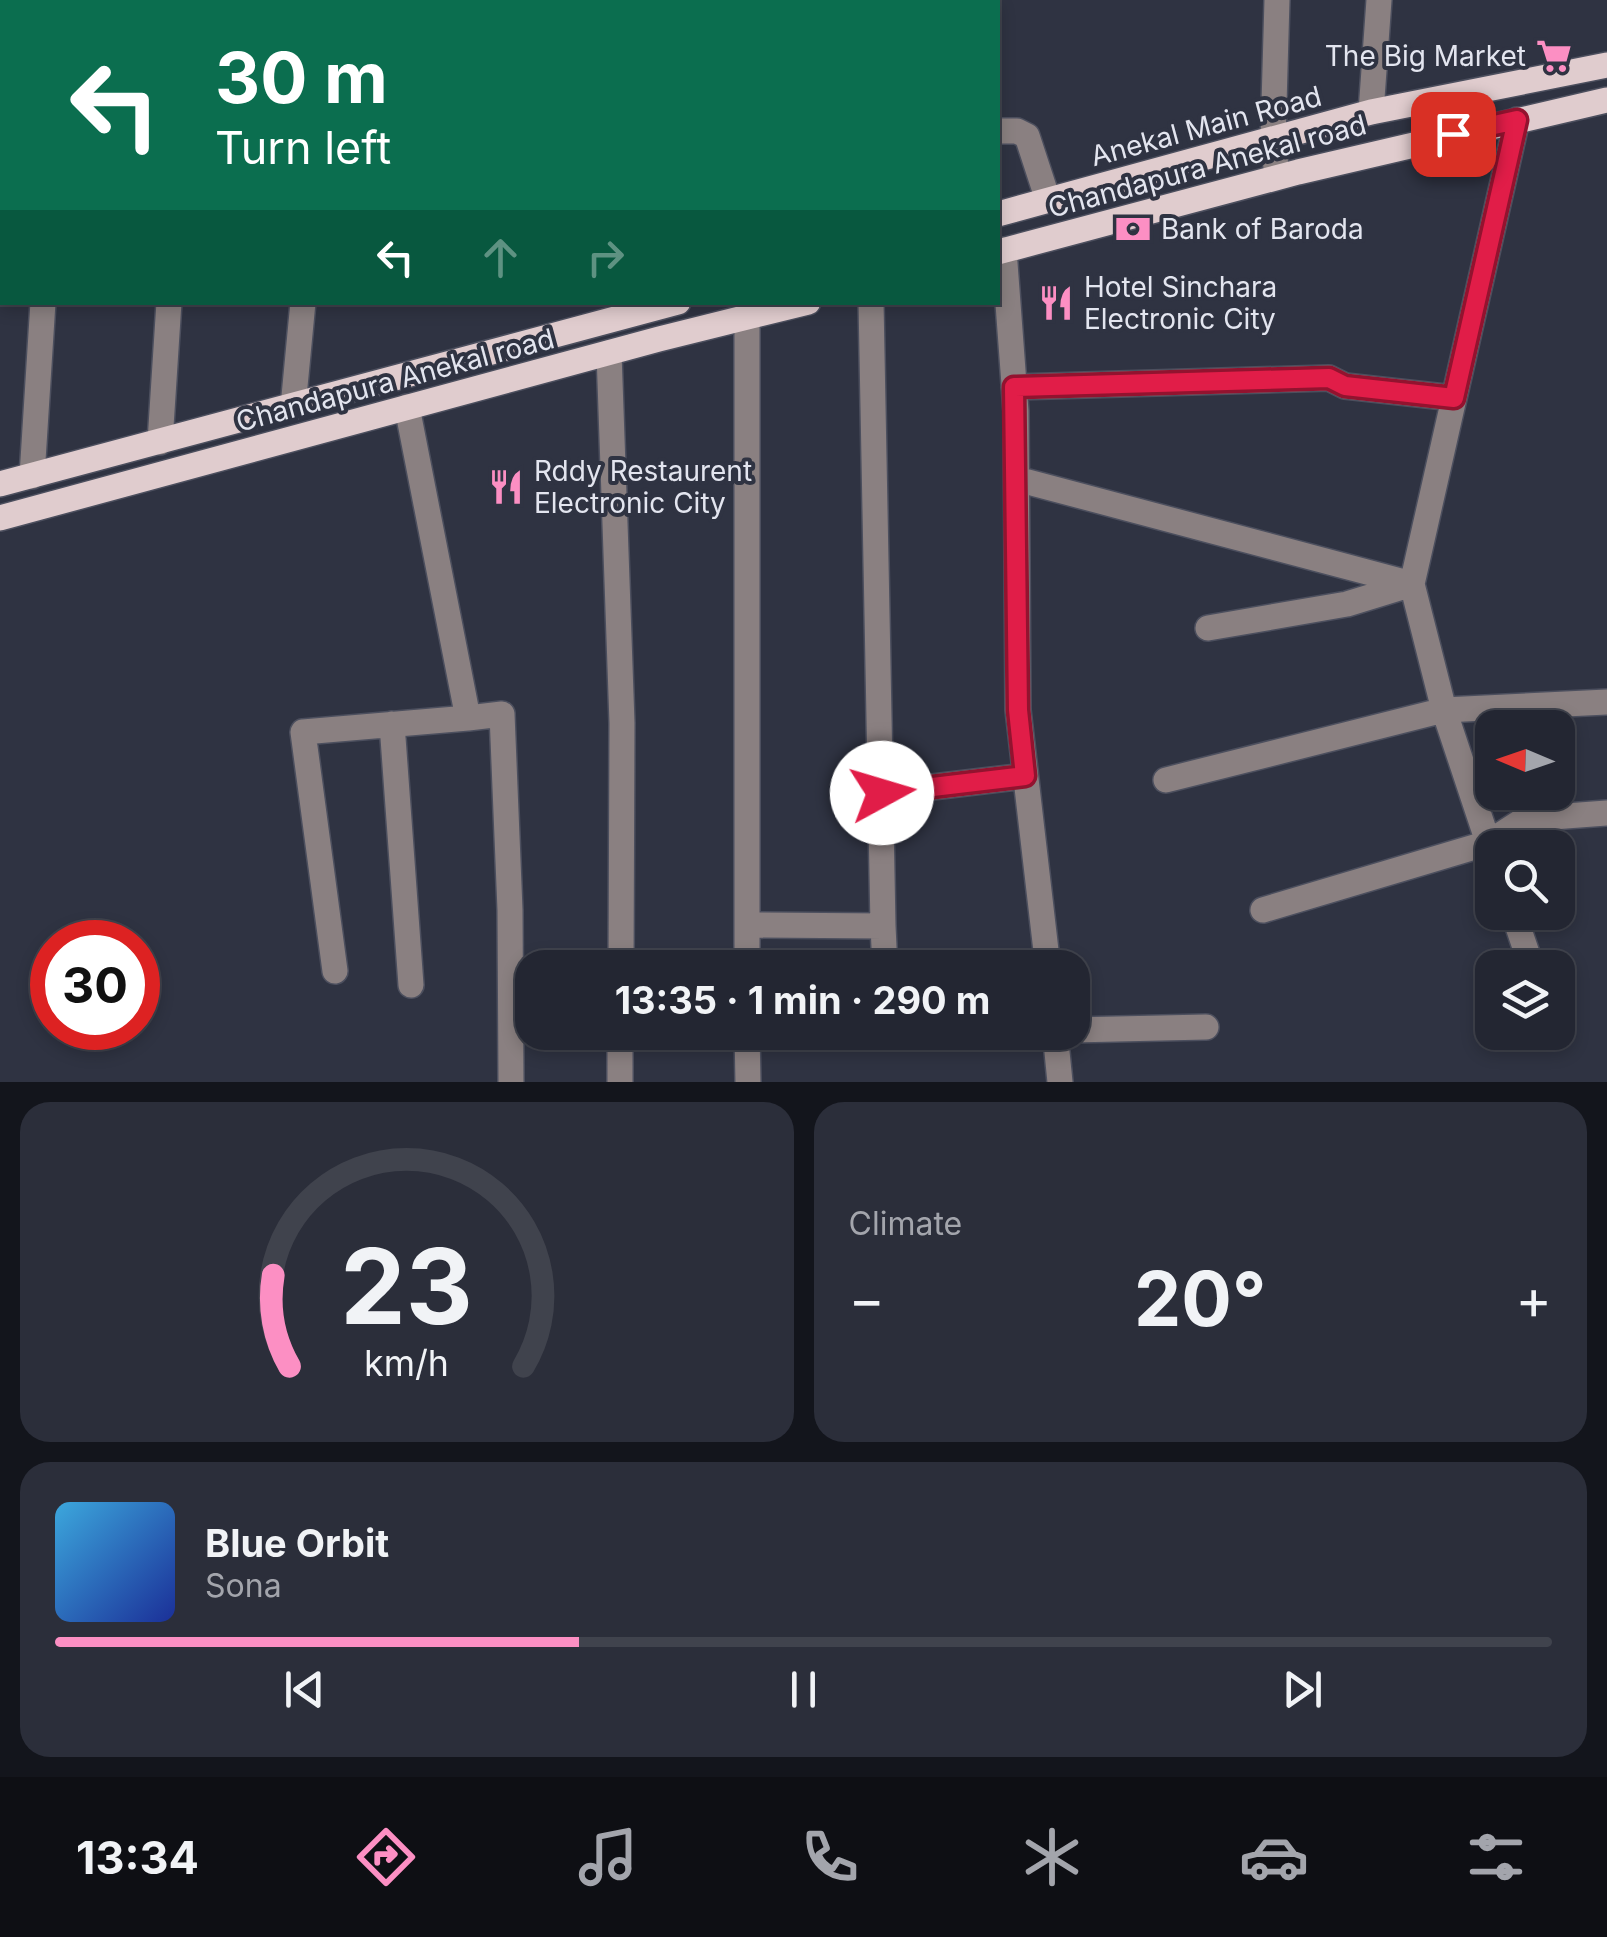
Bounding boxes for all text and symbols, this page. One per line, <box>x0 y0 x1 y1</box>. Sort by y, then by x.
text: 30 m <box>215 35 388 120</box>
supermarket icon: The Big Market <box>1535 37 1573 75</box>
place label: The Big Market <box>1325 39 1526 73</box>
icon: left <box>50 40 180 170</box>
street label: Anekal Main Road <box>1087 79 1325 173</box>
pin <box>1411 92 1496 177</box>
street label: Chandapura Anekal road <box>1044 107 1370 225</box>
icon: arrive <box>1426 107 1481 162</box>
text: Turn left <box>215 120 391 175</box>
bank icon: Bank of Baroda <box>1114 210 1152 248</box>
place label: Bank of Baroda <box>1161 212 1364 246</box>
icon: left <box>368 230 423 285</box>
icon: ahead <box>473 230 528 285</box>
icon: right <box>578 230 633 285</box>
place label: Hotel Sinchara Electronic City <box>1084 270 1277 336</box>
restaurant icon: Hotel Sinchara Electronic City <box>1037 284 1075 322</box>
street label: Chandapura Anekal road <box>232 321 558 439</box>
place label: Rddy Restaurent Electronic City <box>534 454 752 520</box>
restaurant icon: Rddy Restaurent Electronic City <box>487 468 525 506</box>
north arrow <box>1475 710 1575 810</box>
map controls <box>1475 710 1575 1050</box>
position arrow <box>830 741 934 845</box>
button: search <box>1475 830 1575 930</box>
speed limit sign: 30 <box>30 920 160 1050</box>
button: layers <box>1475 950 1575 1050</box>
text: 13:35 · 1 min · 290 m <box>615 977 990 1023</box>
text: Climate <box>849 1204 962 1243</box>
text: 23 <box>340 1223 473 1349</box>
text: 20° <box>1134 1253 1266 1344</box>
text: − <box>849 1266 885 1332</box>
text: + <box>1516 1266 1552 1332</box>
text: km/h <box>364 1341 449 1385</box>
text: Blue Orbit <box>205 1520 389 1566</box>
text: Sona <box>205 1566 282 1605</box>
icon: previous <box>277 1662 332 1717</box>
icon: pause <box>776 1662 831 1717</box>
icon: next <box>1275 1662 1330 1717</box>
icon: directions <box>351 1822 421 1892</box>
icon: music <box>573 1822 643 1892</box>
icon: phone <box>795 1822 865 1892</box>
icon: climate <box>1017 1822 1087 1892</box>
icon: car <box>1239 1822 1309 1892</box>
icon: filters <box>1461 1822 1531 1892</box>
text: 13:34 <box>76 1830 199 1885</box>

